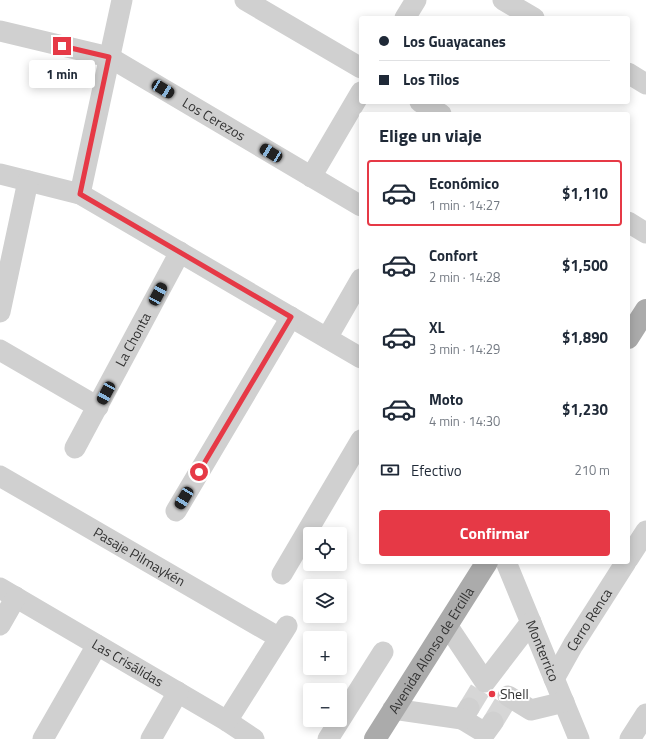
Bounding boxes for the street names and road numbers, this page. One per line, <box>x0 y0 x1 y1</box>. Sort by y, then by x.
street label: Los Cerezos <box>179 92 250 146</box>
street label: La Chonta <box>110 308 156 370</box>
street label: Pasaje Pilmaykén <box>90 521 190 591</box>
street label: Avenida Alonso de Ercilla <box>383 583 479 717</box>
street label: Cerro Renca <box>561 584 617 655</box>
street label: Monterrico <box>521 617 565 685</box>
street label: Las Crisálidas <box>88 633 168 692</box>

